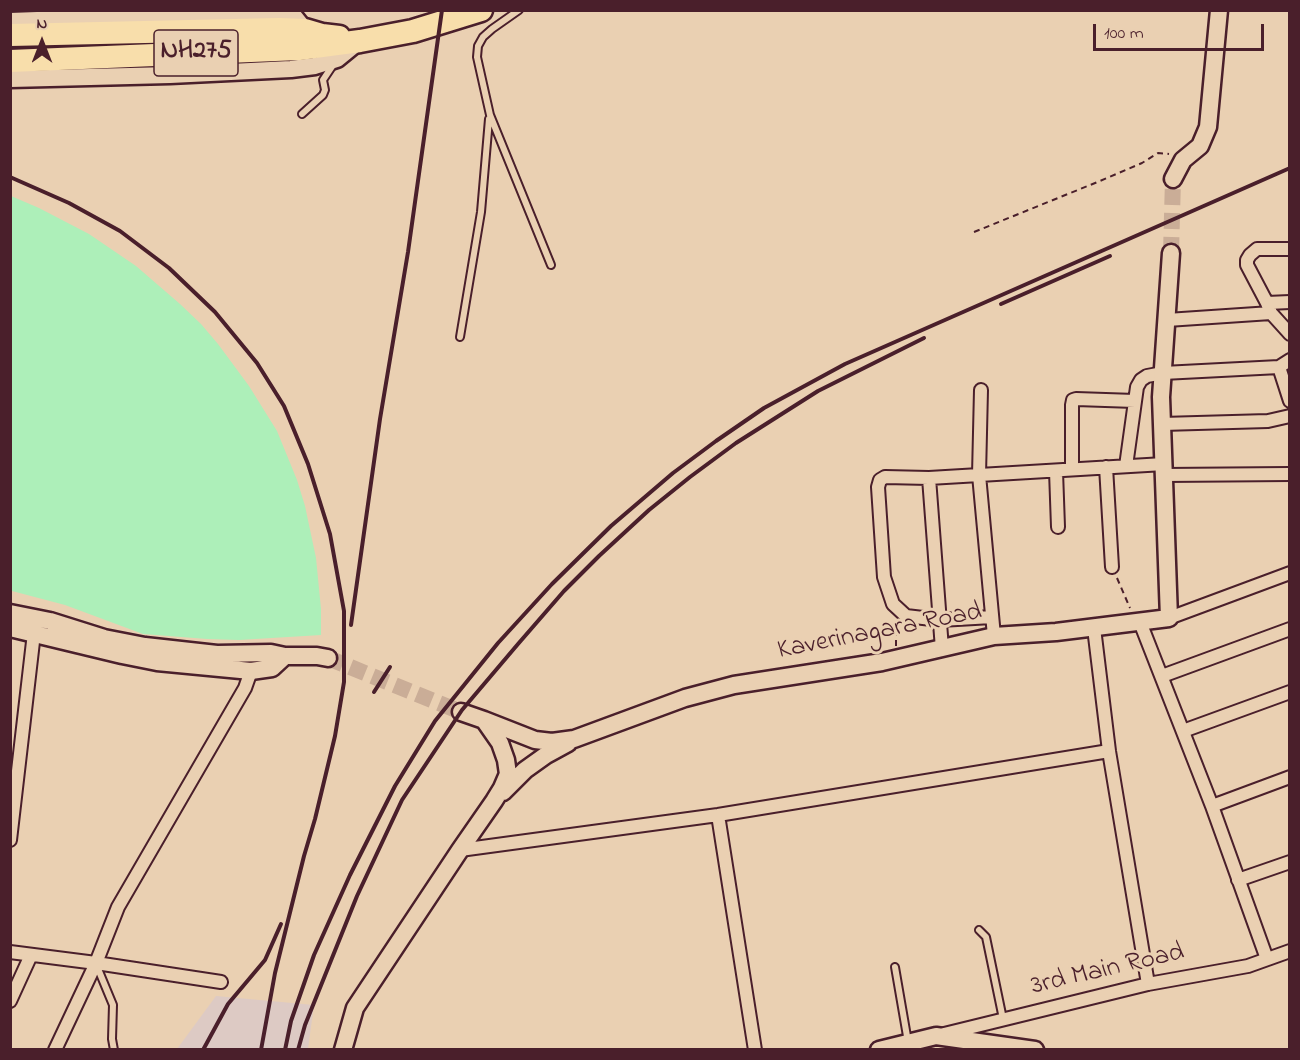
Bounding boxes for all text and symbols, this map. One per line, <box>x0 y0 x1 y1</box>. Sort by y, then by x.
north arrow <box>12 12 72 72</box>
text: N <box>37 12 47 36</box>
scale bar <box>1096 12 1267 50</box>
text: 100 m <box>1104 21 1144 47</box>
road number: NH275 <box>154 30 238 76</box>
street label: Kaverinagara Road <box>775 597 985 669</box>
street label: 3rd Main Road <box>1028 938 1188 1004</box>

